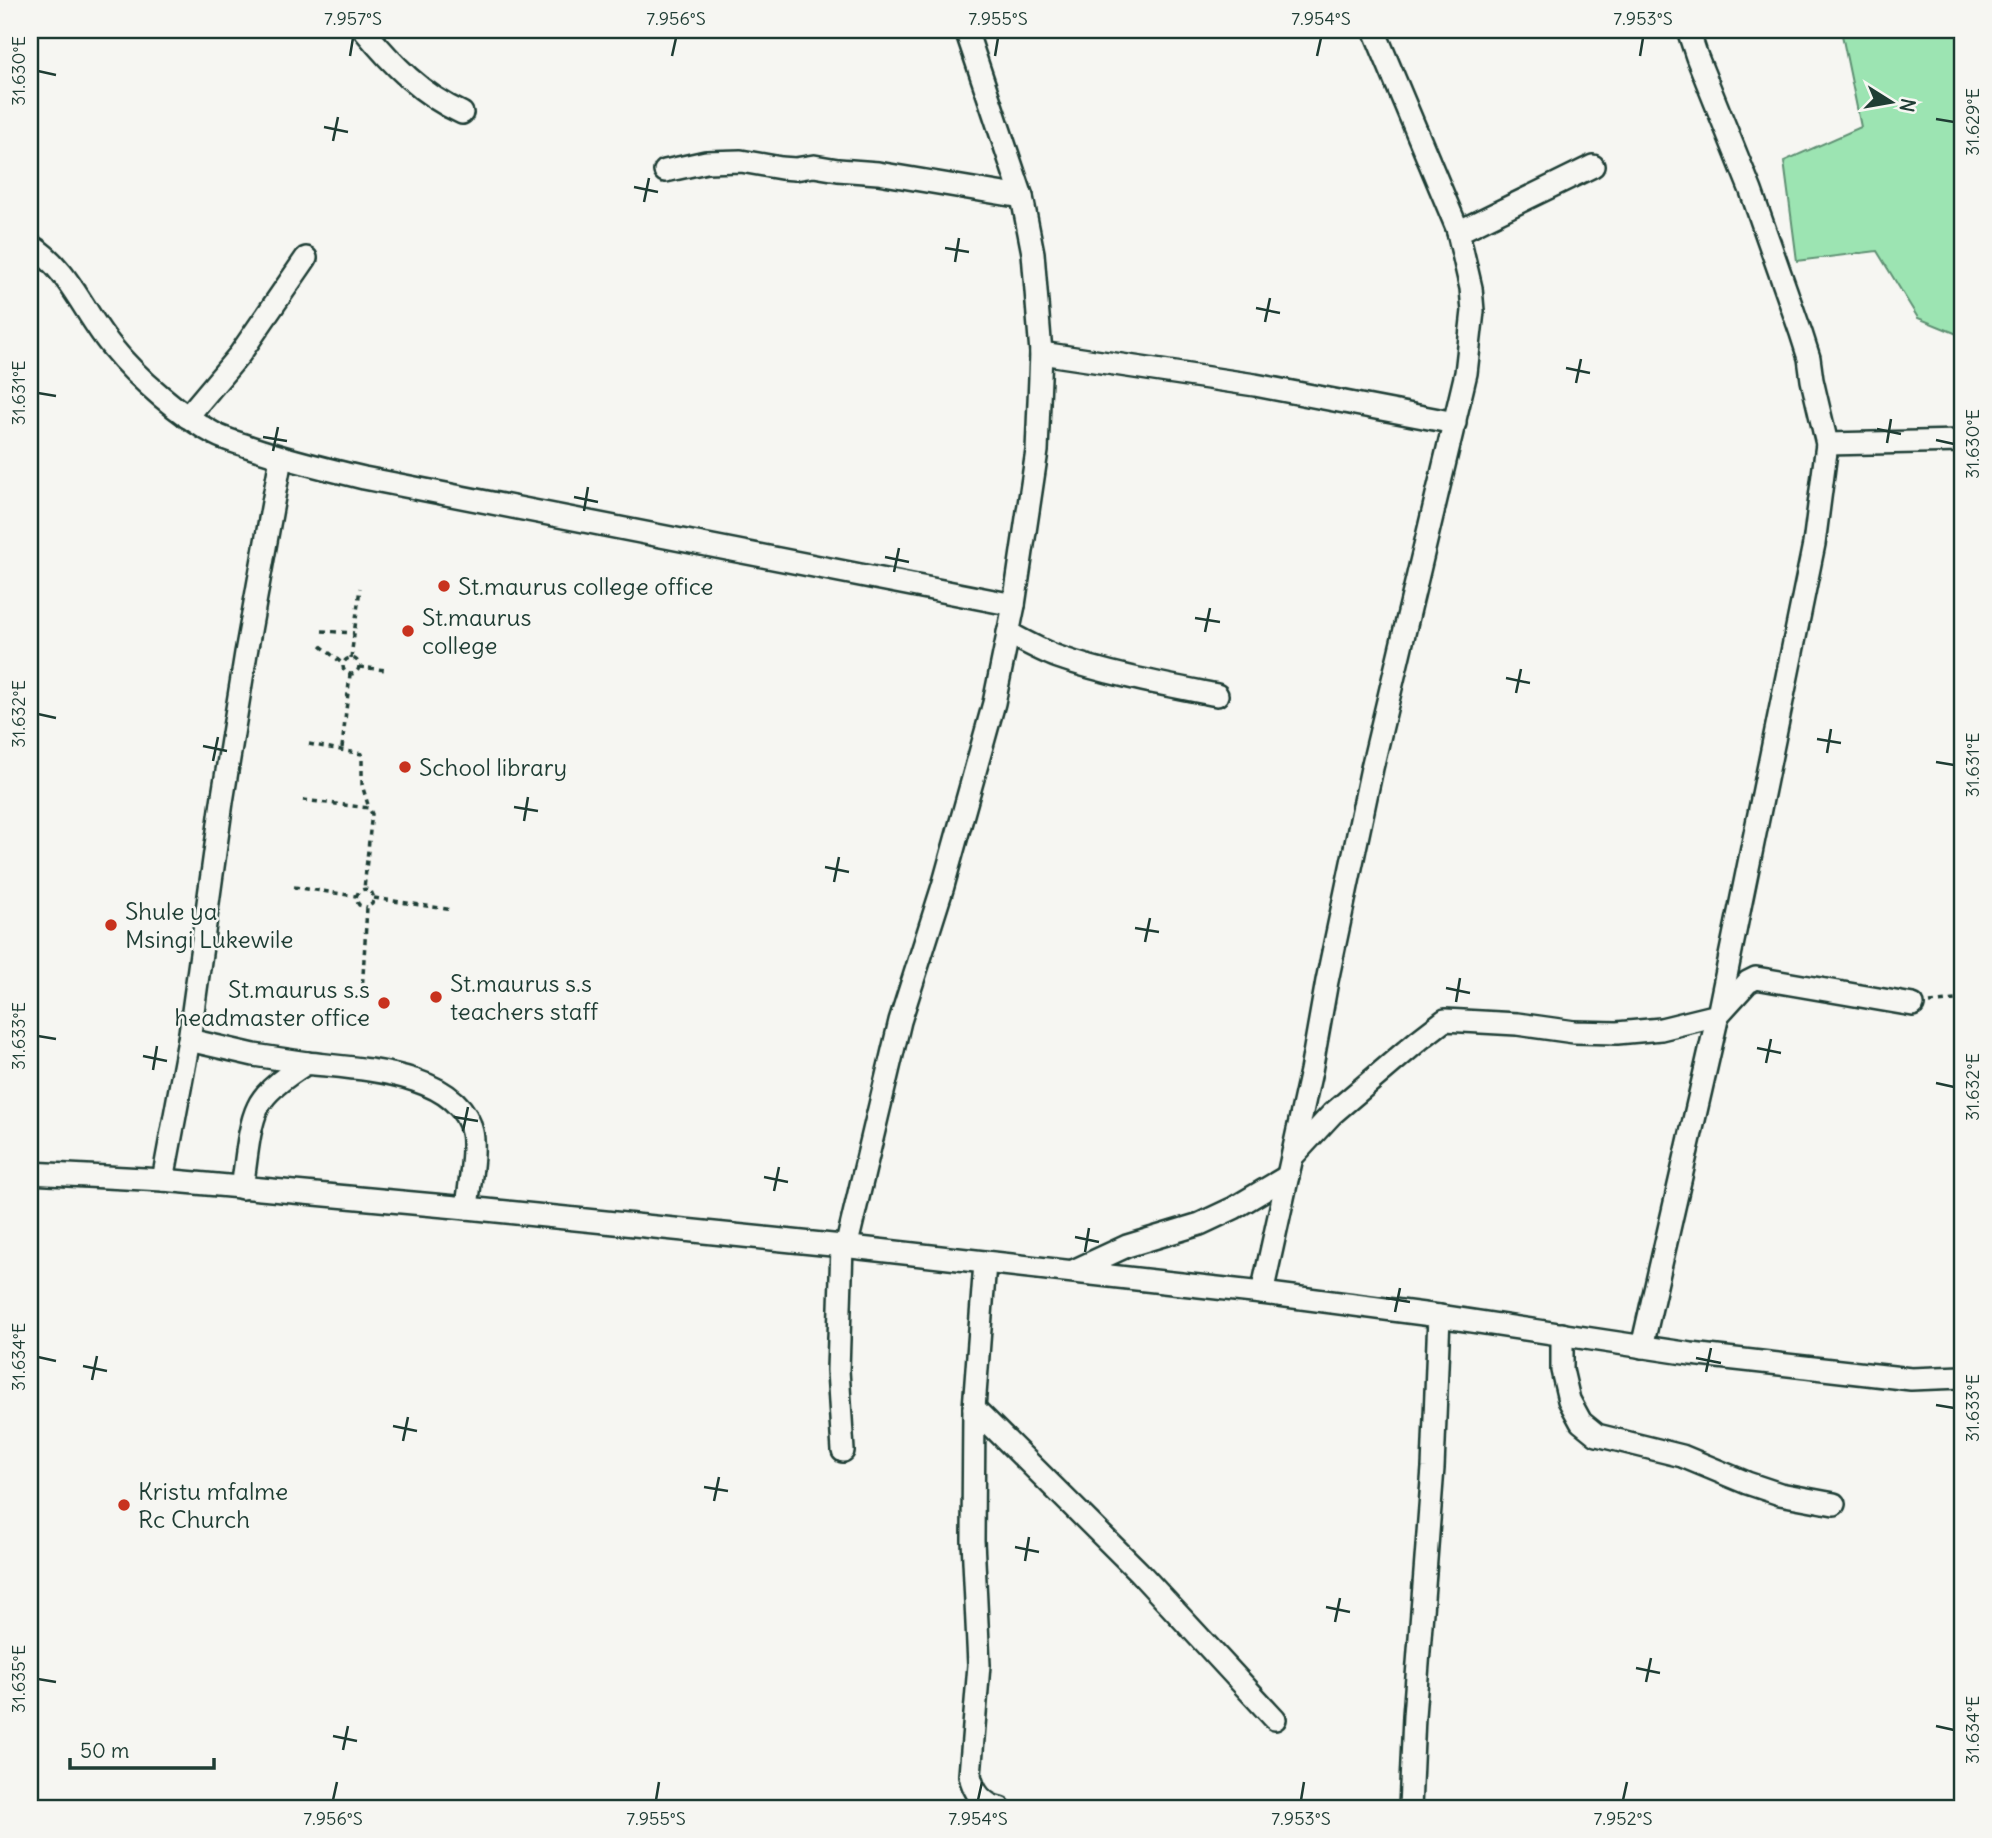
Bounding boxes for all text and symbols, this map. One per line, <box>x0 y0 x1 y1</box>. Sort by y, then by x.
text: 7.957°S <box>324 7 382 30</box>
text: 7.956°S <box>646 7 706 30</box>
text: 7.955°S <box>968 7 1028 30</box>
text: 7.954°S <box>1291 7 1351 30</box>
text: 7.953°S <box>1613 7 1673 30</box>
text: 31.630°E <box>7 36 30 106</box>
north arrow <box>1856 66 1926 136</box>
text: 31.629°E <box>1961 88 1984 156</box>
text: N <box>1895 97 1921 114</box>
text: 31.631°E <box>7 360 30 426</box>
text: 31.630°E <box>1961 409 1984 479</box>
place label: St.maurus college office <box>458 571 713 601</box>
marker: St.maurus college office <box>436 578 452 594</box>
place label: St.maurus college <box>422 602 531 660</box>
marker: St.maurus college <box>400 623 416 639</box>
text: 31.632°E <box>7 680 30 748</box>
text: 31.631°E <box>1961 732 1984 798</box>
place label: School library <box>419 752 567 782</box>
marker: School library <box>397 759 413 775</box>
place label: Shule ya Msingi Lukewile <box>125 896 293 954</box>
marker: Shule ya Msingi Lukewile <box>103 917 119 933</box>
place label: St.maurus s.s teachers staff <box>450 968 599 1026</box>
place label: St.maurus s.s headmaster office <box>174 974 370 1032</box>
marker: St.maurus s.s teachers staff <box>428 989 444 1005</box>
marker: St.maurus s.s headmaster office <box>376 995 392 1011</box>
text: 31.633°E <box>7 1002 30 1070</box>
text: 31.632°E <box>1961 1053 1984 1121</box>
text: 31.634°E <box>7 1323 30 1391</box>
text: 31.633°E <box>1961 1374 1984 1442</box>
place label: Kristu mfalme Rc Church <box>138 1476 288 1534</box>
marker: Kristu mfalme Rc Church <box>116 1497 132 1513</box>
text: 31.635°E <box>7 1645 30 1713</box>
text: 31.634°E <box>1961 1696 1984 1764</box>
scale bar <box>70 1726 214 1770</box>
text: 50 m <box>80 1737 129 1764</box>
text: 7.956°S <box>303 1807 363 1830</box>
text: 7.955°S <box>626 1807 686 1830</box>
text: 7.954°S <box>948 1807 1008 1830</box>
text: 7.953°S <box>1271 1807 1331 1830</box>
text: 7.952°S <box>1593 1807 1653 1830</box>

